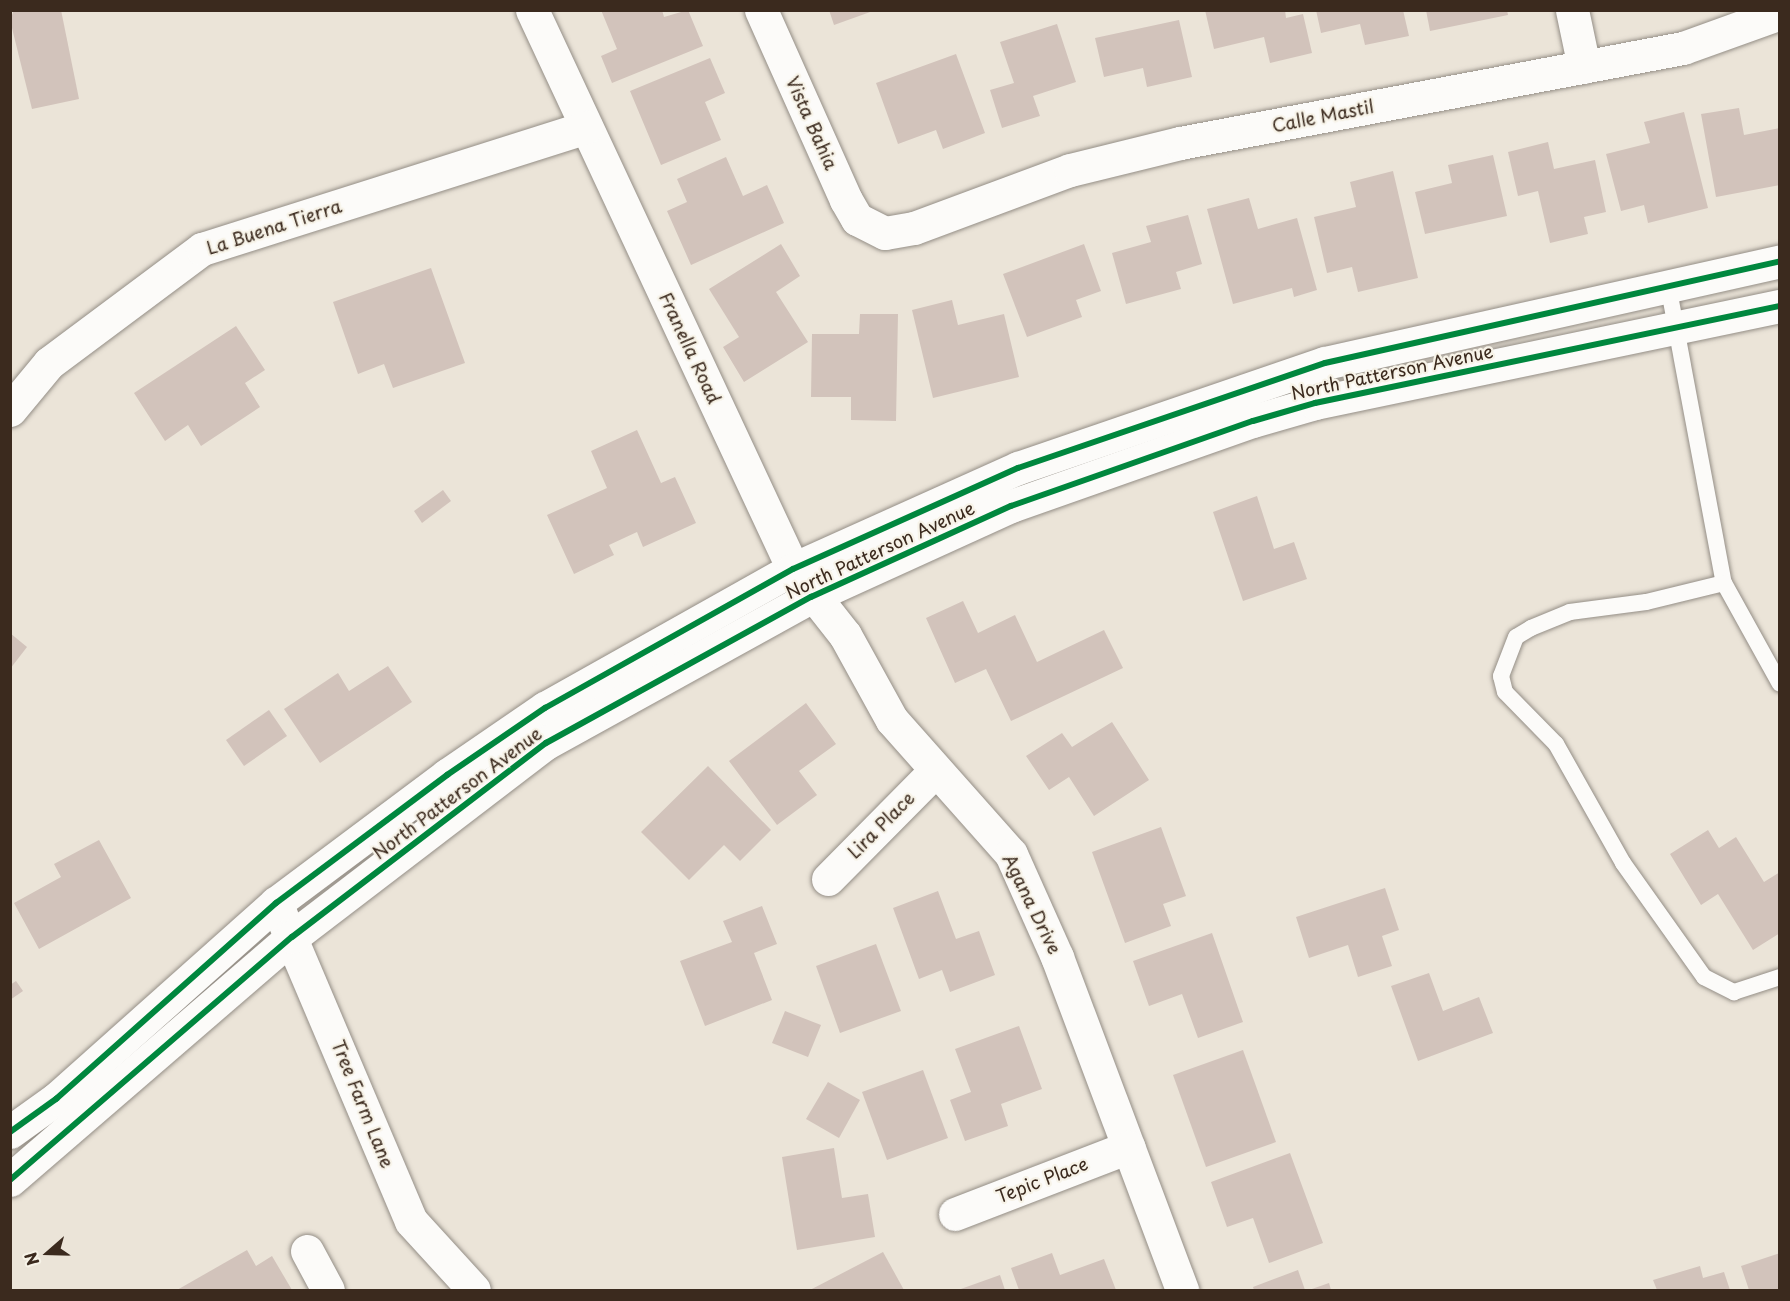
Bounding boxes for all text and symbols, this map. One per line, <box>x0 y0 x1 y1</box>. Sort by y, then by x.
street label: Vista Bahia <box>782 73 842 173</box>
street label: Calle Mastil <box>1270 95 1376 137</box>
street label: La Buena Tierra <box>203 195 345 259</box>
street label: Franella Road <box>655 289 725 407</box>
street label: North Patterson Avenue <box>1289 340 1495 404</box>
street label: North Patterson Avenue <box>782 497 978 603</box>
street label: North Patterson Avenue <box>368 722 546 864</box>
street label: Lira Place <box>843 787 919 863</box>
street label: Agana Drive <box>998 850 1066 958</box>
street label: Tree Farm Lane <box>327 1036 399 1172</box>
street label: Tepic Place <box>993 1153 1091 1207</box>
north arrow <box>18 1223 78 1283</box>
text: N <box>18 1249 45 1269</box>

